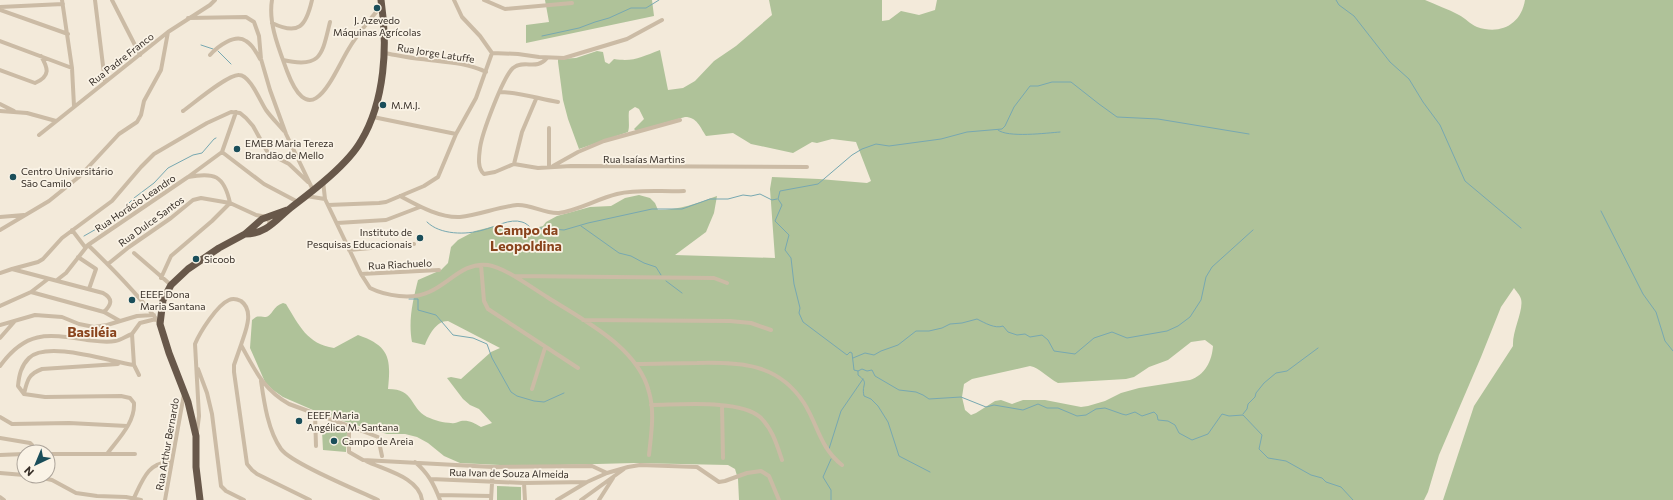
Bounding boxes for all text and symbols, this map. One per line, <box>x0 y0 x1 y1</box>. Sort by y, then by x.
marker: J. Azevedo Máquinas Agrícolas <box>372 3 382 13</box>
place label: J. Azevedo Máquinas Agrícolas <box>333 14 421 38</box>
street label: Rua Padre Franco <box>86 30 156 88</box>
street label: Rua Jorge Latuffe <box>396 41 476 65</box>
place label: M.M.J. <box>391 99 420 111</box>
marker: M.M.J. <box>378 100 388 110</box>
place label: EMEB Maria Tereza Brandão de Mello <box>245 137 333 161</box>
marker: EMEB Maria Tereza Brandão de Mello <box>232 144 242 154</box>
street label: Rua Isaías Martins <box>603 153 685 165</box>
place label: Centro Universitário São Camilo <box>21 165 113 189</box>
street label: Rua Horácio Leandro <box>92 171 178 235</box>
marker: Centro Universitário São Camilo <box>8 172 18 182</box>
street label: Rua Dulce Santos <box>116 193 187 249</box>
district label: Campo da Leopoldina <box>490 221 562 254</box>
place label: Instituto de Pesquisas Educacionais <box>307 226 412 250</box>
marker: Instituto de Pesquisas Educacionais <box>415 233 425 243</box>
place label: Sicoob <box>204 253 235 265</box>
marker: Sicoob <box>191 254 201 264</box>
street label: Rua Riachuelo <box>368 256 432 272</box>
place label: EEEF Dona Maria Santana <box>140 288 206 312</box>
marker: EEEF Dona Maria Santana <box>127 295 137 305</box>
district label: Basiléia <box>67 323 117 340</box>
street label: Rua Arthur Bernardo <box>153 397 181 491</box>
place label: EEEF Maria Angélica M. Santana <box>307 409 398 433</box>
marker: EEEF Maria Angélica M. Santana <box>294 416 304 426</box>
place label: Campo de Areia <box>342 435 413 447</box>
marker: Campo de Areia <box>329 436 339 446</box>
north arrow <box>16 444 56 484</box>
text: N <box>21 464 36 479</box>
street label: Rua Ivan de Souza Almeida <box>449 466 569 480</box>

